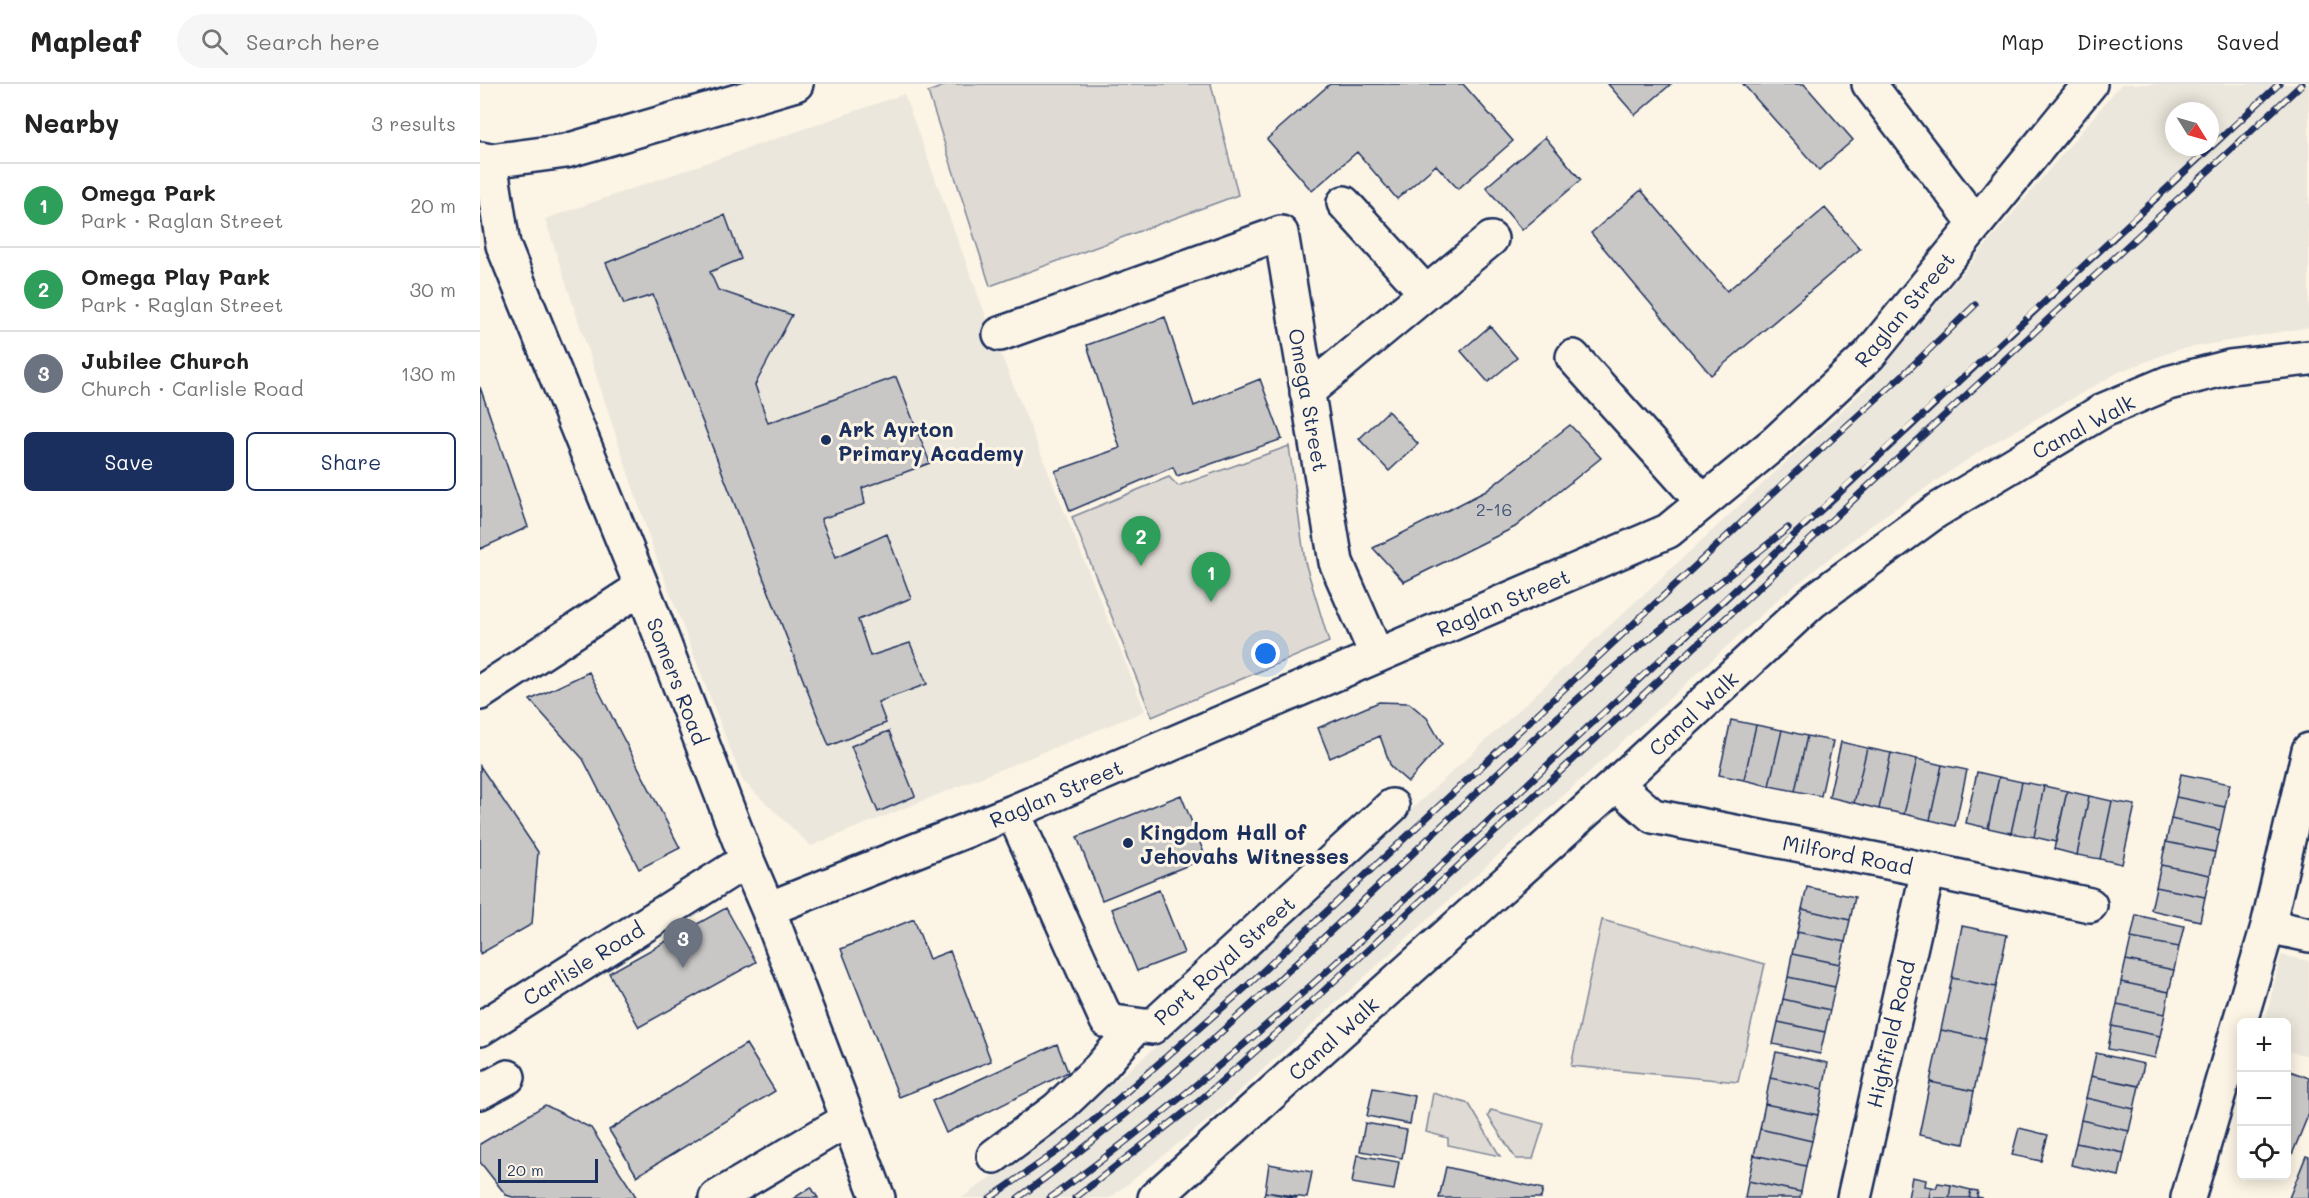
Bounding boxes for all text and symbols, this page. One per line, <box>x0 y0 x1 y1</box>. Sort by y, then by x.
search box <box>177 14 597 68</box>
text: Mapleaf <box>30 23 141 59</box>
icon: search <box>198 25 231 58</box>
text: Search here <box>246 27 380 56</box>
text: Map <box>2001 28 2044 55</box>
text: Directions <box>2077 28 2184 55</box>
text: Saved <box>2217 28 2279 55</box>
north arrow <box>2165 102 2219 156</box>
text: Nearby <box>24 106 119 140</box>
text: 3 results <box>371 110 456 136</box>
text: Omega Park <box>81 178 216 207</box>
text: 1 <box>39 192 48 218</box>
text: 20 m <box>410 192 456 218</box>
text: Park · Raglan Street <box>81 207 283 233</box>
street label: Raglan Street <box>1848 246 1960 372</box>
text: Omega Play Park <box>81 262 270 291</box>
text: 2 <box>38 276 49 302</box>
text: 30 m <box>410 276 456 302</box>
text: Park · Raglan Street <box>81 291 283 317</box>
street label: Omega Street <box>1283 326 1335 474</box>
text: Jubilee Church <box>81 346 249 375</box>
text: 3 <box>38 360 50 386</box>
text: 130 m <box>401 360 456 386</box>
text: Church · Carlisle Road <box>81 375 303 401</box>
street label: Canal Walk <box>2027 388 2139 464</box>
place label: Ark Ayrton Primary Academy <box>838 415 1024 467</box>
button: Save <box>24 432 234 491</box>
button: Share <box>246 432 456 491</box>
marker: Ark Ayrton Primary Academy <box>819 433 833 447</box>
house number: 2-16 <box>1476 497 1512 521</box>
pin: 2 <box>1122 516 1160 566</box>
pin: 1 <box>1192 552 1230 602</box>
street label: Raglan Street <box>1432 562 1574 642</box>
street label: Somers Road <box>641 614 715 748</box>
your location <box>1251 639 1280 668</box>
street label: Canal Walk <box>1643 665 1743 761</box>
street label: Raglan Street <box>985 753 1127 833</box>
place label: Kingdom Hall of Jehovahs Witnesses <box>1140 818 1349 869</box>
street label: Milford Road <box>1781 828 1915 880</box>
marker: Kingdom Hall of Jehovahs Witnesses <box>1121 836 1135 850</box>
street label: Port Royal Street <box>1148 890 1300 1030</box>
street label: Carlisle Road <box>517 915 649 1011</box>
pin: 3 <box>664 918 702 968</box>
street label: Highfield Road <box>1860 958 1920 1110</box>
street label: Canal Walk <box>1282 990 1384 1086</box>
map controls <box>2237 1018 2291 1180</box>
button: + <box>2237 1018 2291 1072</box>
button: − <box>2237 1072 2291 1126</box>
button: locate <box>2237 1126 2291 1180</box>
scale bar <box>498 1156 598 1184</box>
text: 20 m <box>507 1159 544 1180</box>

